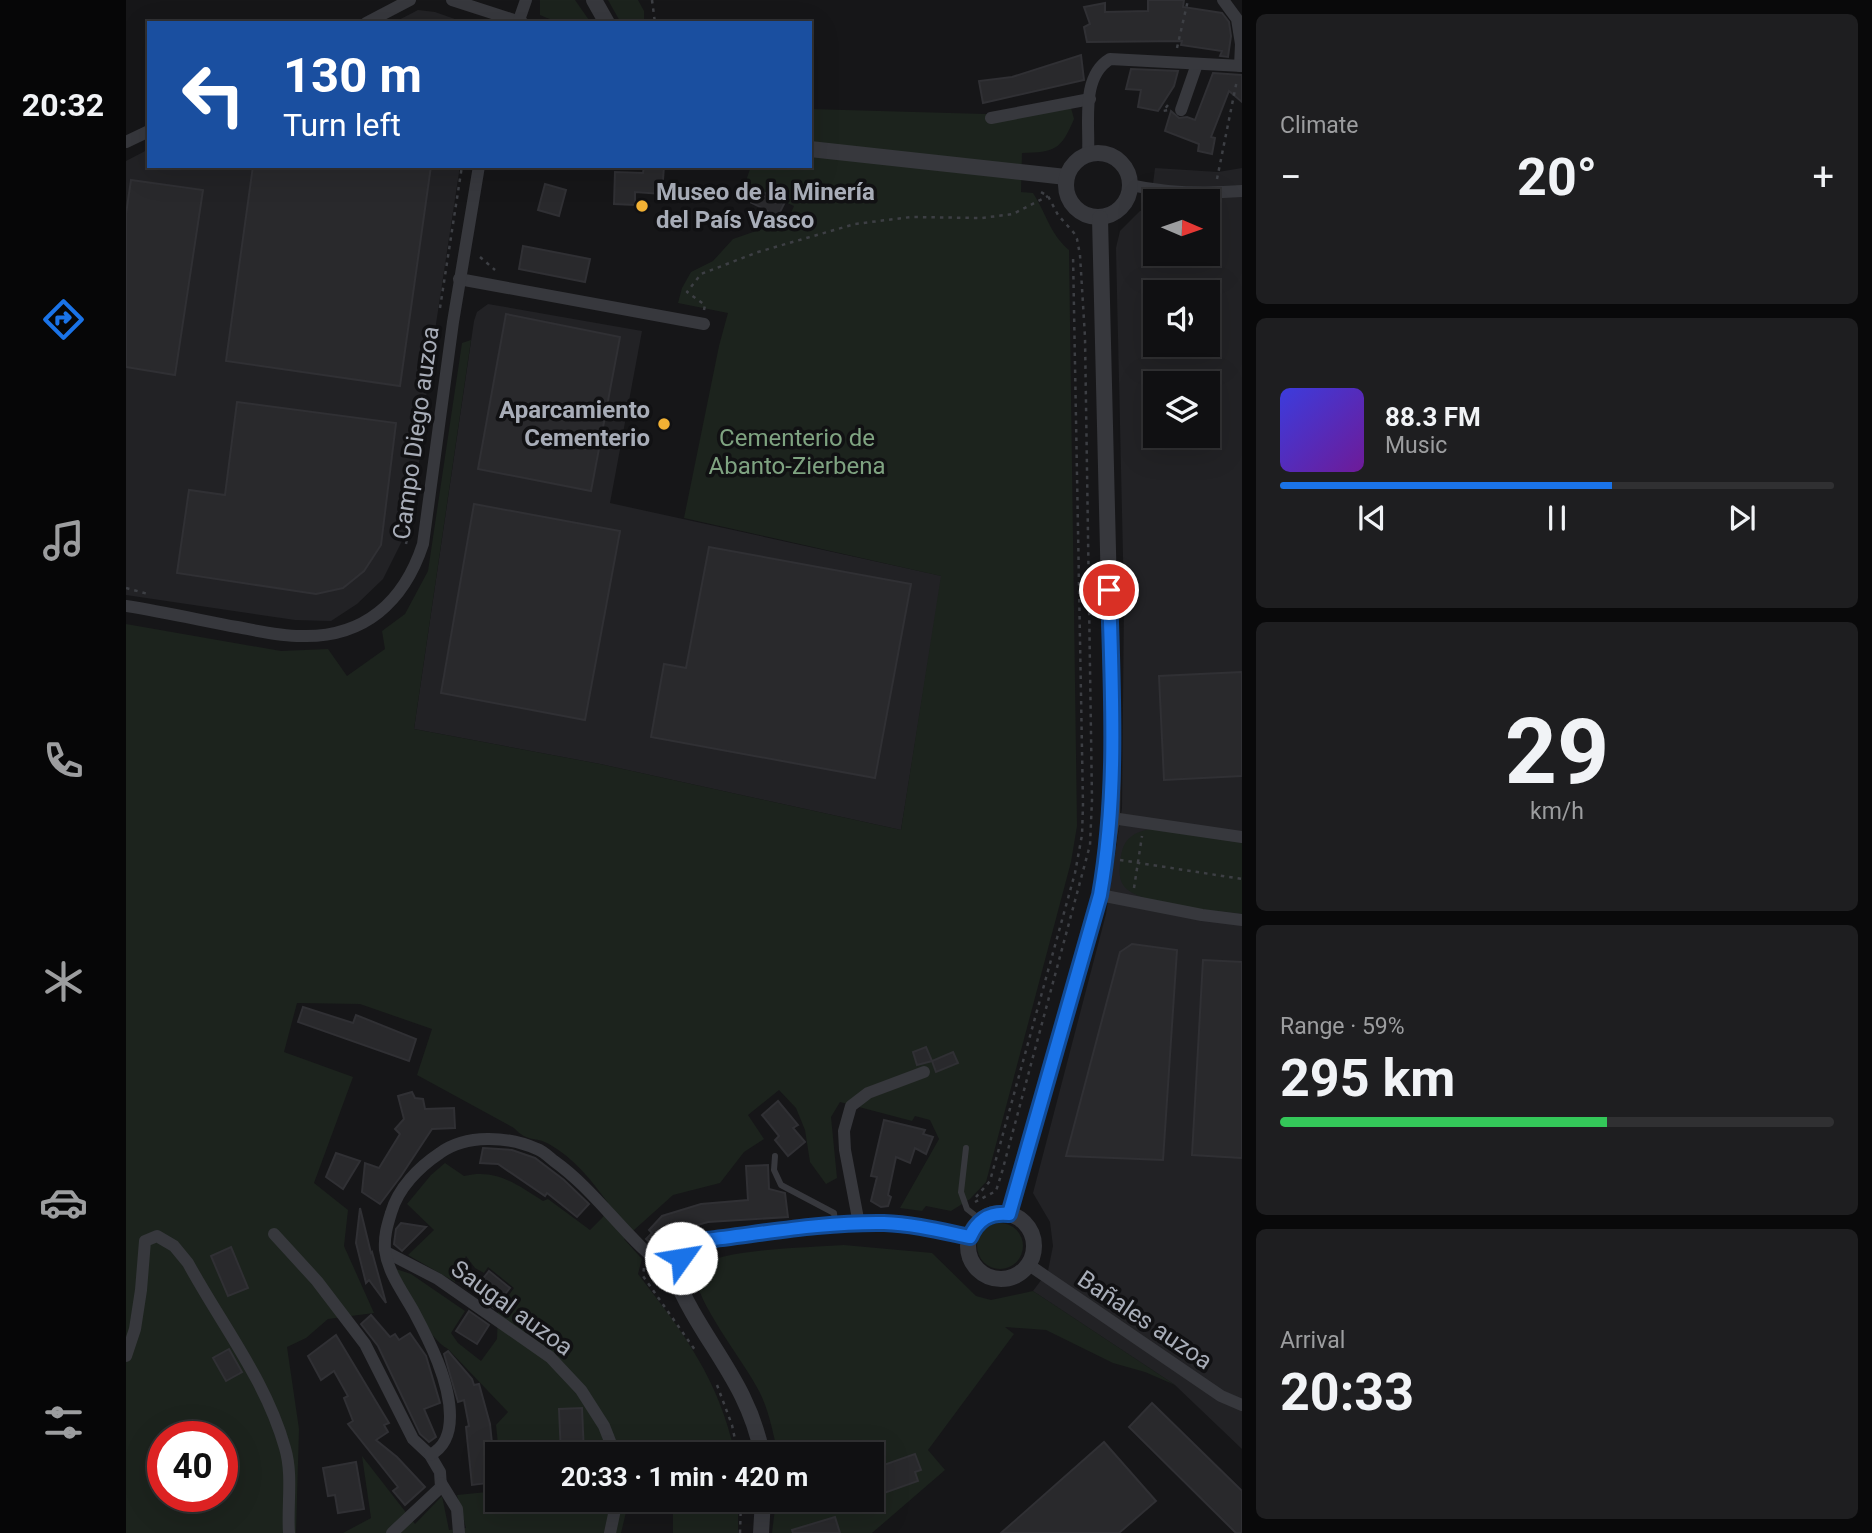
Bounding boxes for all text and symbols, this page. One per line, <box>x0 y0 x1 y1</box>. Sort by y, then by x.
text: 130 m <box>283 47 422 104</box>
icon: left <box>168 49 259 140</box>
text: 20:32 <box>22 86 104 124</box>
text: Turn left <box>283 106 401 144</box>
text: Climate <box>1280 112 1359 139</box>
text: 20° <box>1517 147 1597 208</box>
text: − <box>1280 155 1302 199</box>
text: + <box>1812 155 1834 199</box>
place label: Museo de la Minería del País Vasco <box>656 178 875 234</box>
north arrow <box>1143 189 1220 266</box>
map controls <box>1143 189 1220 448</box>
marker: Museo de la Minería del País Vasco <box>634 198 650 214</box>
button: sound <box>1143 280 1220 357</box>
icon: directions <box>39 295 88 344</box>
street label: Campo Diego auzoa <box>387 325 445 541</box>
button: layers <box>1143 371 1220 448</box>
place label: Aparcamiento Cementerio <box>499 396 650 452</box>
text: 88.3 FM <box>1385 402 1481 432</box>
marker: Aparcamiento Cementerio <box>656 416 672 432</box>
park label: Cementerio de Abanto-Zierbena <box>709 424 885 480</box>
text: Music <box>1385 432 1447 459</box>
icon: previous <box>1353 499 1391 537</box>
icon: pause <box>1538 499 1576 537</box>
icon: next <box>1723 499 1761 537</box>
icon: music <box>39 516 88 565</box>
pin <box>1079 560 1139 620</box>
icon: arrive <box>1090 571 1128 609</box>
text: 29 <box>1505 699 1609 805</box>
icon: phone <box>39 736 88 785</box>
text: km/h <box>1530 798 1584 825</box>
icon: climate <box>39 957 88 1006</box>
text: Range · 59% <box>1280 1013 1405 1040</box>
text: 295 km <box>1280 1048 1455 1109</box>
icon: car <box>39 1178 88 1227</box>
position arrow <box>644 1221 718 1295</box>
street label: Saugal auzoa <box>446 1254 578 1362</box>
street label: Bañales auzoa <box>1073 1265 1217 1375</box>
text: Arrival <box>1280 1327 1345 1354</box>
text: 20:33 <box>1280 1362 1414 1423</box>
icon: filters <box>39 1398 88 1447</box>
speed limit sign: 40 <box>147 1421 238 1512</box>
text: 20:33 · 1 min · 420 m <box>561 1462 808 1492</box>

